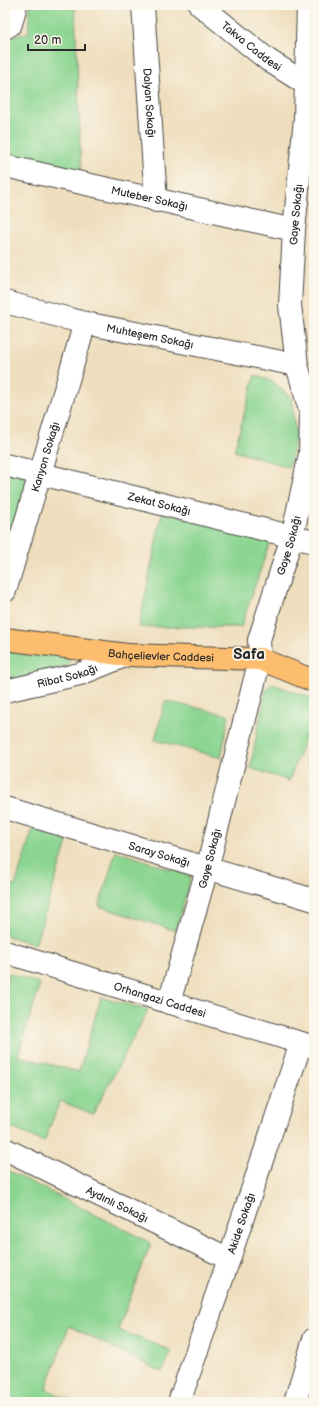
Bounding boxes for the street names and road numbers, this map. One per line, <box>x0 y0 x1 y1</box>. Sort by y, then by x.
street label: Takva Caddesi <box>219 19 284 73</box>
street label: Dalyan Sokağı <box>141 68 158 138</box>
street label: Muteber Sokağı <box>110 183 189 213</box>
street label: Gaye Sokağı <box>287 183 305 245</box>
street label: Muhteşem Sokağı <box>105 321 195 351</box>
street label: Kanyon Sokağı <box>28 420 62 494</box>
street label: Zekat Sokağı <box>126 489 192 518</box>
street label: Gaye Sokağı <box>274 514 303 577</box>
street label: Bahçelievler Caddesi <box>107 646 214 664</box>
street label: Ribat Sokağı <box>36 661 99 690</box>
street label: Gaye Sokağı <box>195 827 223 890</box>
street label: Saray Sokağı <box>127 839 191 869</box>
street label: Orhangazi Caddesi <box>112 979 207 1020</box>
street label: Aydınlı Sokağı <box>84 1183 150 1225</box>
street label: Akide Sokağı <box>225 1191 257 1256</box>

